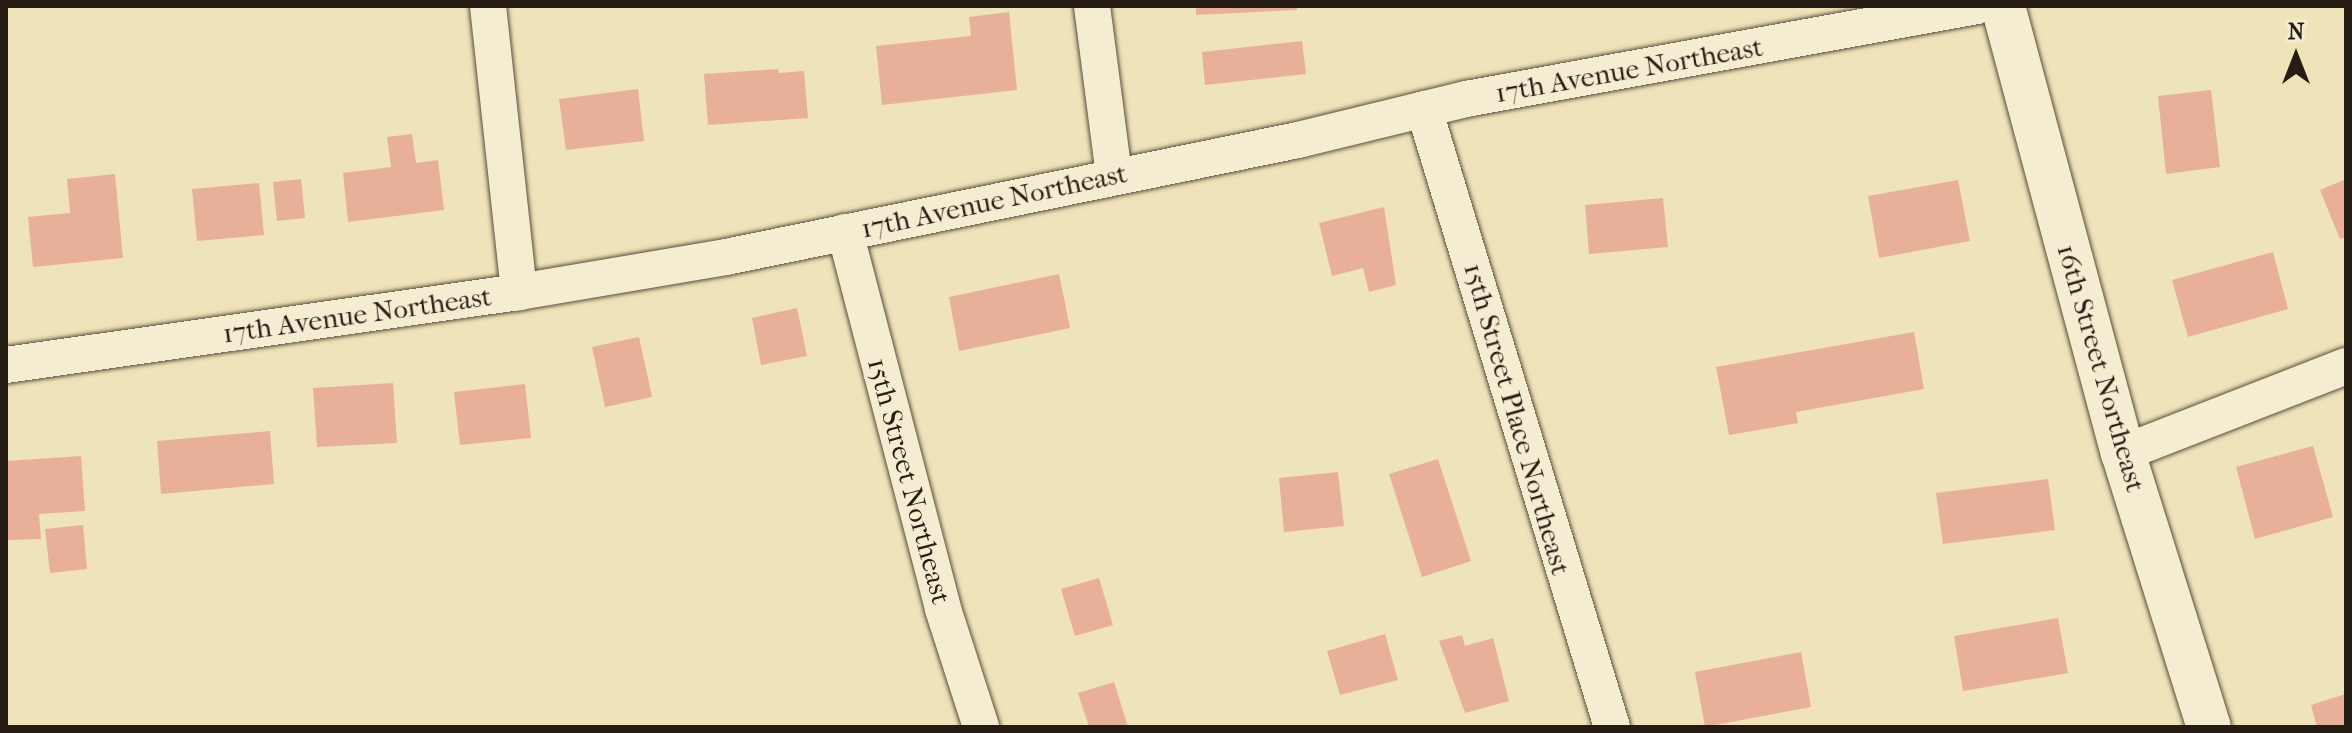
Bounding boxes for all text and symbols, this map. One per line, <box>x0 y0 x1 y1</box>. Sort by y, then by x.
north arrow <box>2256 16 2336 96</box>
text: N <box>2288 19 2304 45</box>
street label: 17th Avenue Northeast <box>1493 30 1765 110</box>
street label: 17th Avenue Northeast <box>858 156 1130 246</box>
street label: 16th Street Northeast <box>2050 240 2152 496</box>
street label: 15th Street Place Northeast <box>1456 259 1578 579</box>
street label: 17th Avenue Northeast <box>220 279 494 351</box>
street label: 15th Street Northeast <box>860 354 958 608</box>

